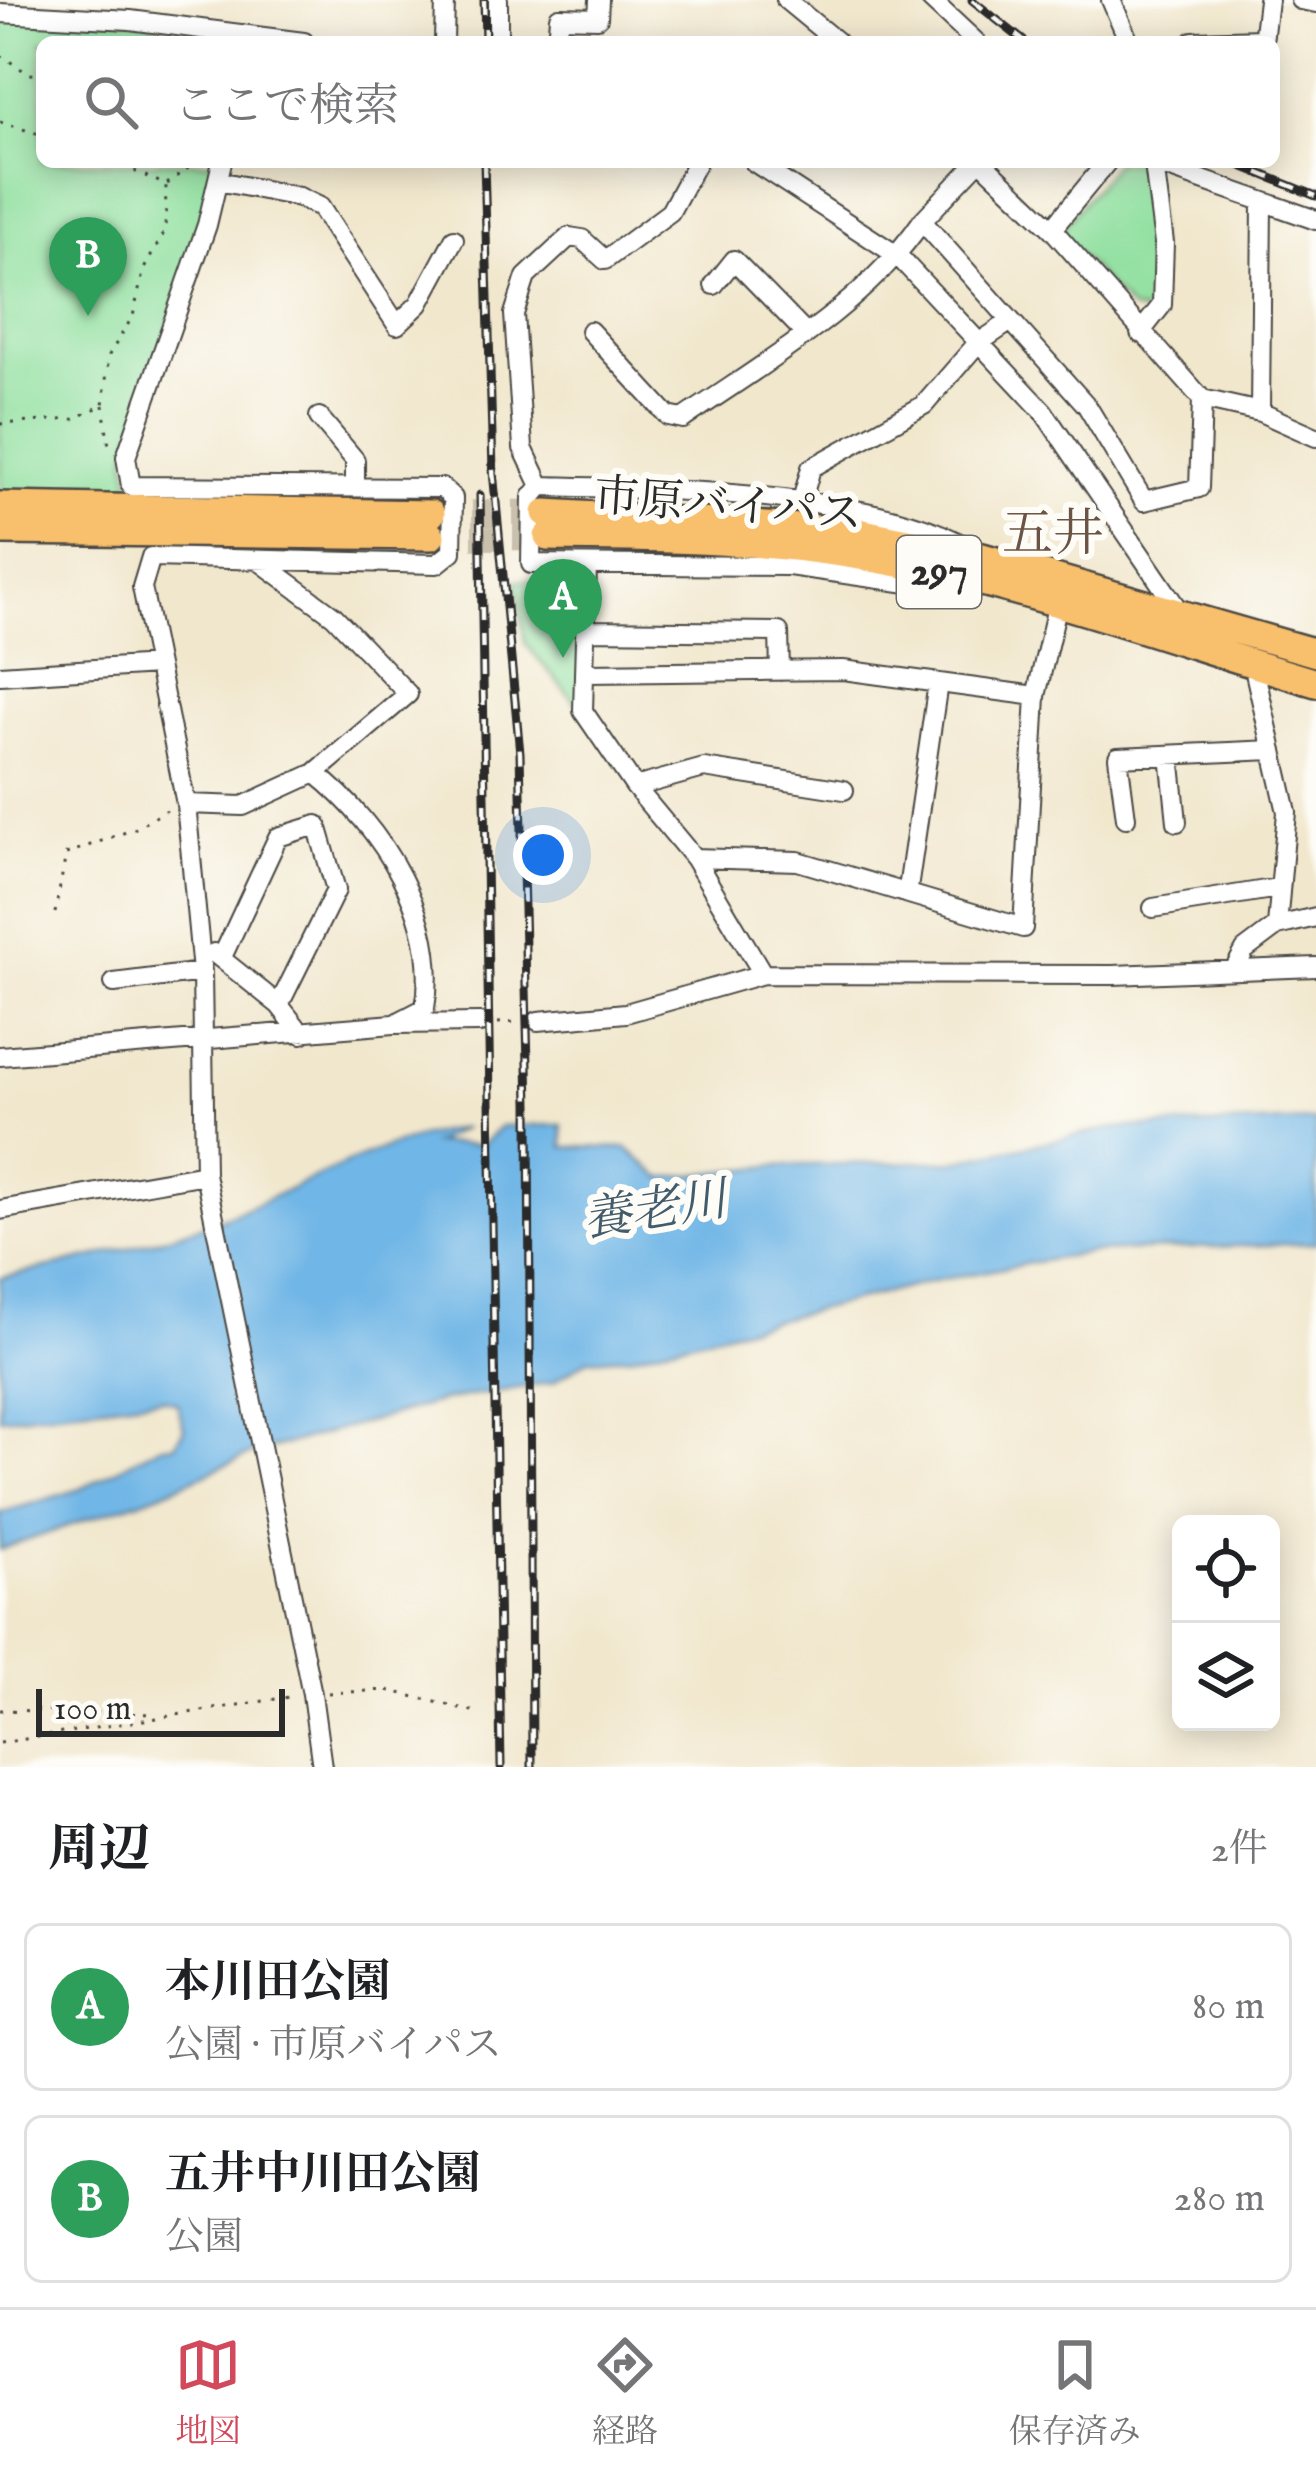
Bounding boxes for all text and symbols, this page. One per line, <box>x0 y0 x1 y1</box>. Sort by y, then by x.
search box <box>36 36 1280 168</box>
icon: search <box>78 69 144 135</box>
text: ここで検索 <box>174 79 399 136</box>
pin: B <box>49 217 127 316</box>
street label: 市原バイパス <box>592 469 864 545</box>
district label: 五井 <box>1002 504 1104 569</box>
road number: 297 <box>897 536 981 608</box>
pin: A <box>524 559 602 658</box>
your location <box>513 825 573 885</box>
water label: 養老川 <box>579 1170 736 1253</box>
map controls <box>1172 1515 1280 1731</box>
button: locate <box>1172 1515 1280 1623</box>
button: layers <box>1172 1623 1280 1731</box>
scale bar <box>36 1683 285 1736</box>
text: 100 m <box>54 1689 131 1731</box>
text: 周辺 <box>48 1819 150 1884</box>
text: 2件 <box>1211 1826 1268 1875</box>
text: 本川田公園 <box>165 1955 390 2012</box>
text: A <box>77 1983 103 2032</box>
text: 80 m <box>1192 1983 1265 2032</box>
text: 公園 · 市原バイパス <box>165 2022 502 2071</box>
text: 五井中川田公園 <box>165 2147 480 2204</box>
text: B <box>77 2175 103 2224</box>
text: 280 m <box>1174 2175 1265 2224</box>
text: 公園 <box>165 2214 243 2263</box>
tab: 地図 <box>175 2332 241 2454</box>
tab: 経路 <box>592 2332 658 2454</box>
tab: 保存済み <box>1009 2332 1141 2454</box>

